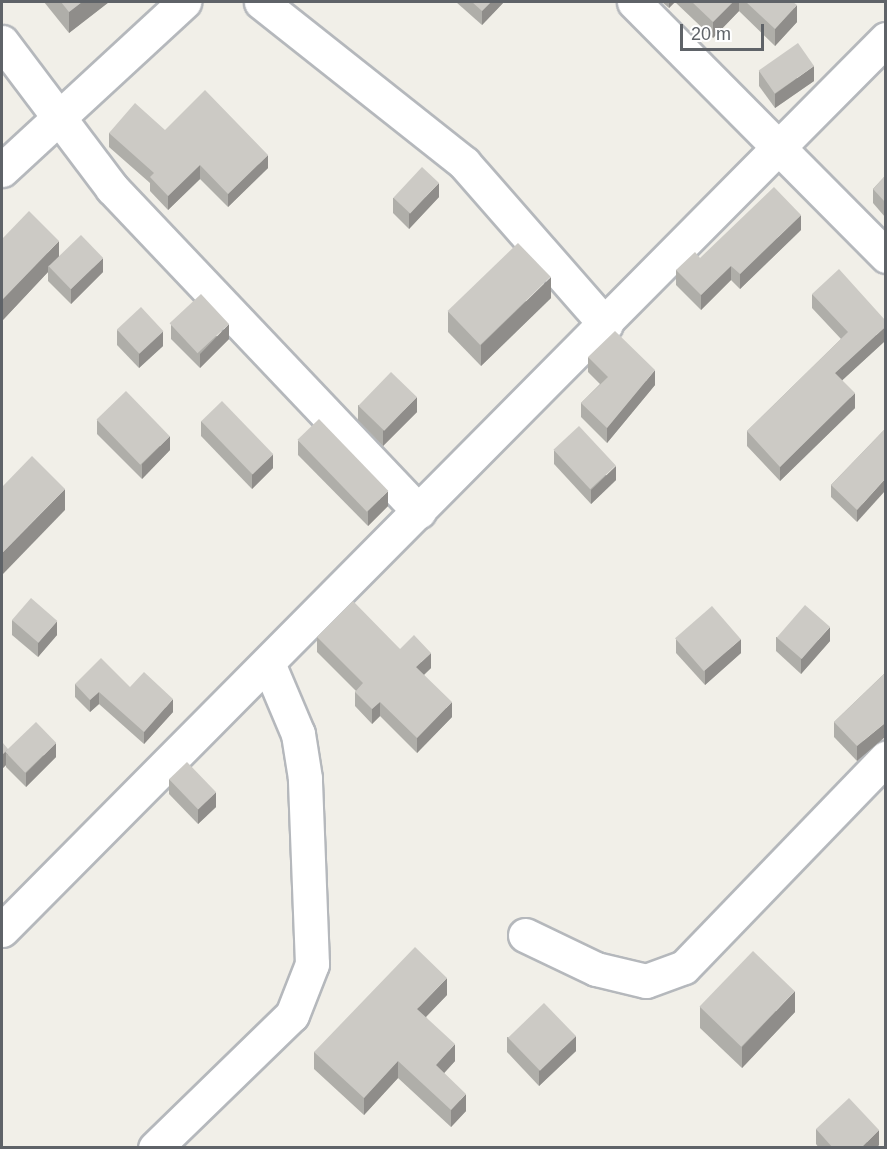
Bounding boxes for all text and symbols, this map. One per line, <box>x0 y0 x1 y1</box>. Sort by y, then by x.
scale bar <box>683 12 767 50</box>
text: 20 m <box>691 24 731 44</box>

